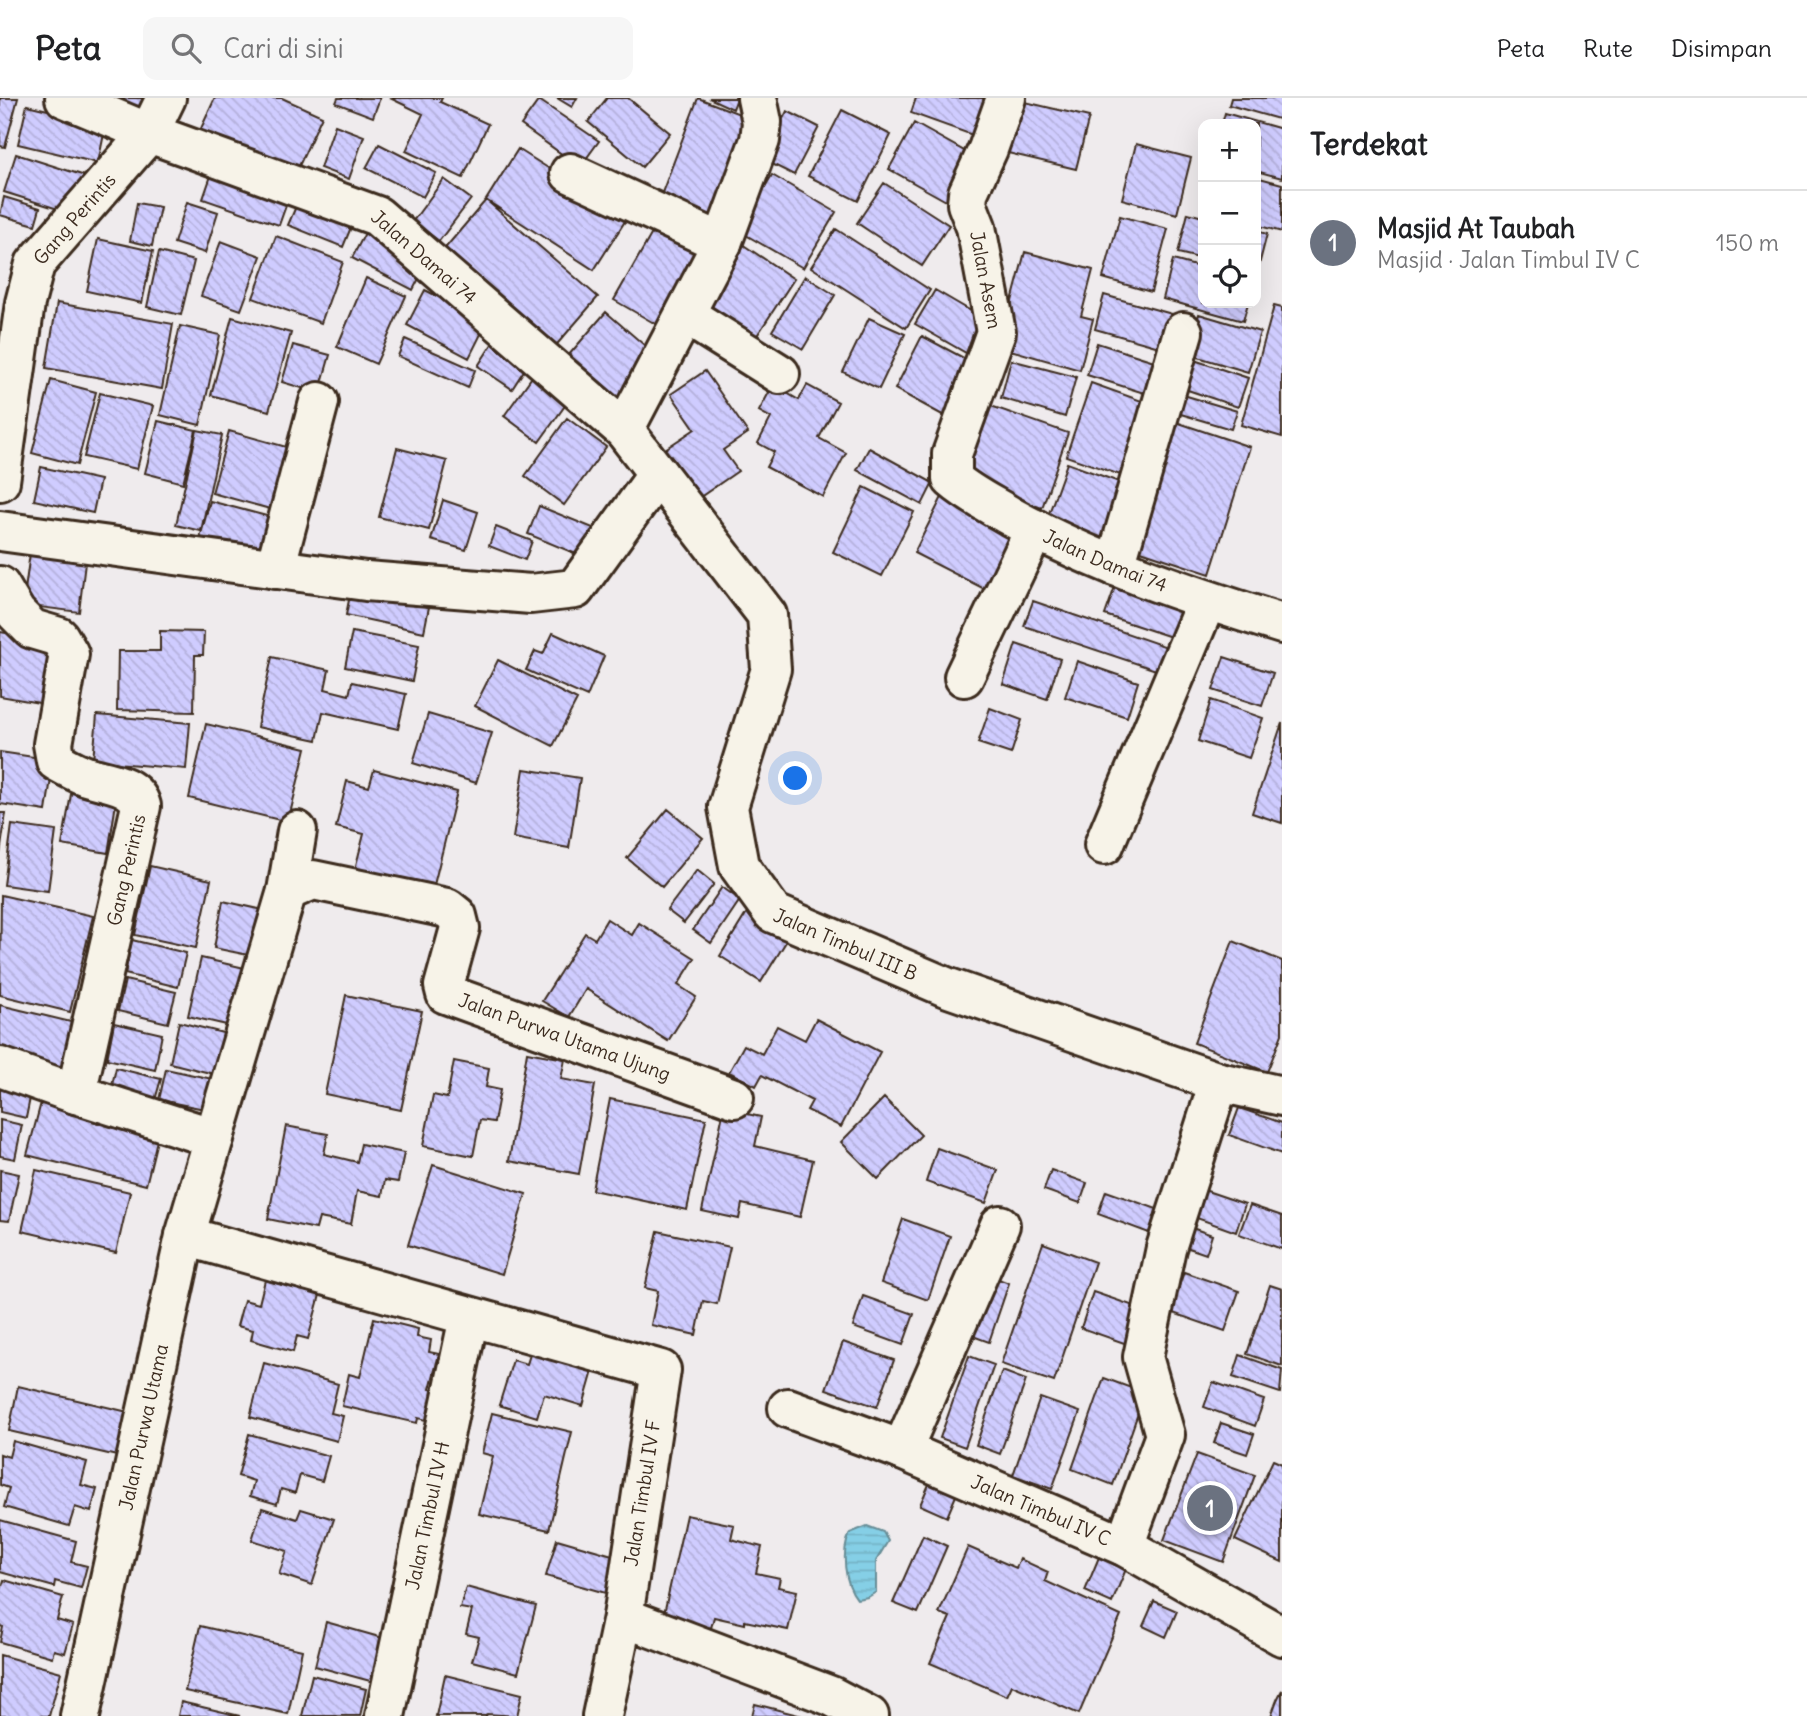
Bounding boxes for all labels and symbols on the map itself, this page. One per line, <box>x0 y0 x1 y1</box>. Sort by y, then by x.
street label: Gang Perintis <box>28 168 121 270</box>
street label: Jalan Damai 74 <box>366 205 482 309</box>
street label: Jalan Asem <box>965 229 1007 331</box>
street label: Jalan Damai 74 <box>1040 524 1170 597</box>
your location <box>778 761 812 795</box>
street label: Gang Perintis <box>102 812 150 928</box>
street label: Jalan Timbul III B <box>770 903 921 985</box>
street label: Jalan Purwa Utama Ujung <box>455 988 674 1086</box>
street label: Jalan Purwa Utama <box>113 1341 173 1512</box>
street label: Jalan Timbul IV F <box>619 1418 665 1568</box>
street label: Jalan Timbul IV H <box>400 1439 455 1592</box>
street label: Jalan Timbul IV C <box>968 1469 1115 1551</box>
pin: 1 <box>1187 1482 1233 1534</box>

